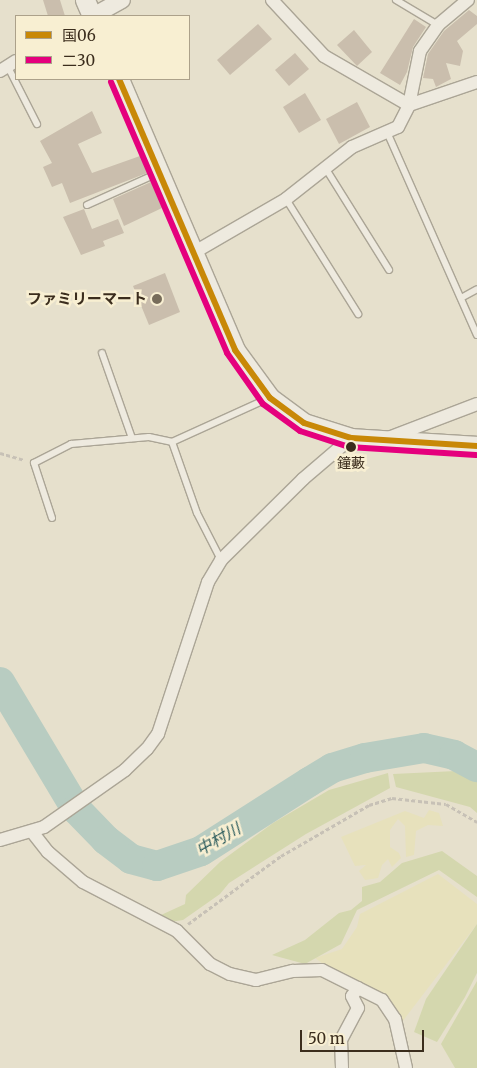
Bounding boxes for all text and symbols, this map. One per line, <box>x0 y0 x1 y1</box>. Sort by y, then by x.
legend <box>15 15 190 80</box>
text: 国06 <box>62 26 96 45</box>
text: 二30 <box>62 51 95 70</box>
place label: ファミリーマート <box>27 290 147 308</box>
marker: ファミリーマート <box>151 293 163 305</box>
marker: 鐘藪 <box>346 442 356 452</box>
place label: 鐘藪 <box>337 455 365 471</box>
water label: 中村川 <box>192 819 244 859</box>
scale bar <box>302 1020 426 1052</box>
text: 50 m <box>308 1029 345 1048</box>

